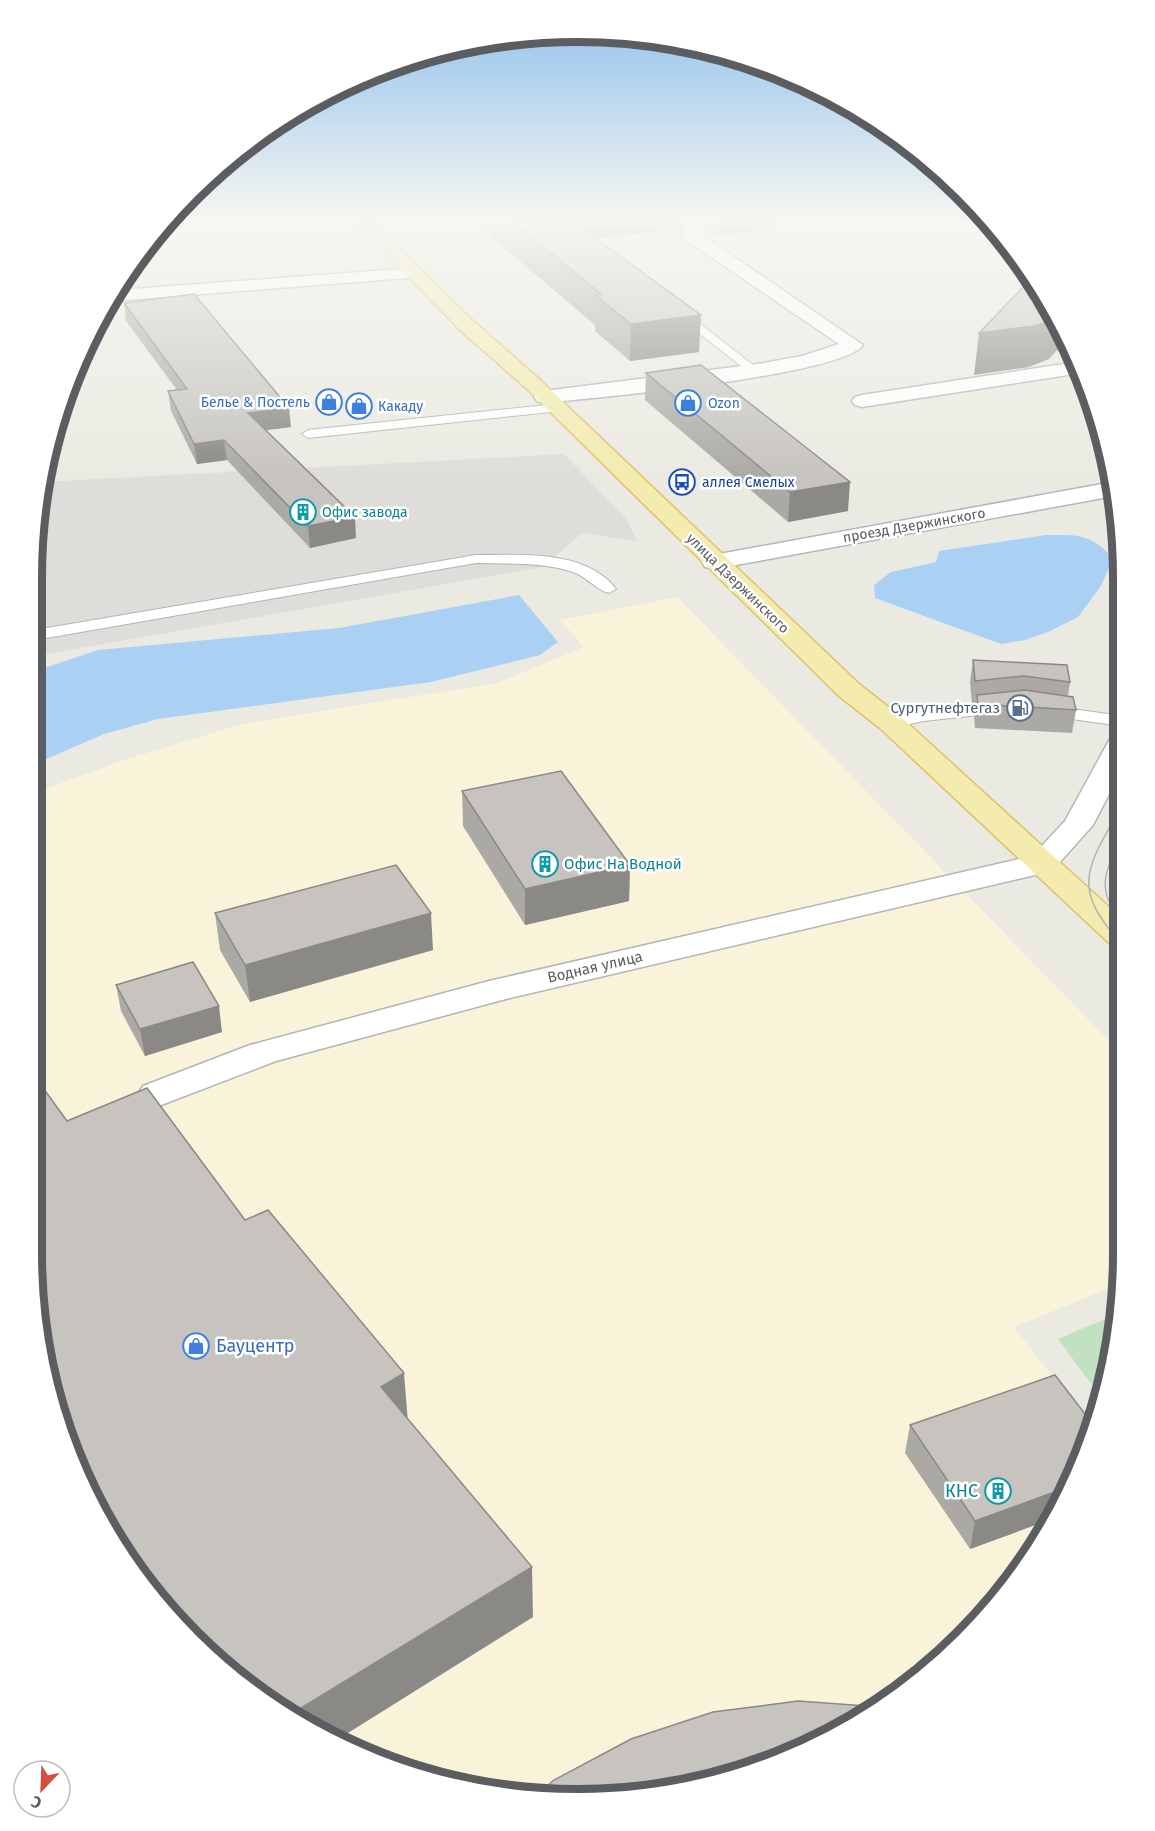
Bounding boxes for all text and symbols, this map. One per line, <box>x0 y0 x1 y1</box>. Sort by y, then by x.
shop icon: Белье & Постель <box>314 387 344 417</box>
shop icon: Ozon <box>673 388 703 418</box>
shop icon: Какаду <box>344 391 374 421</box>
place label: Белье & Постель <box>201 394 310 411</box>
place label: Ozon <box>708 395 740 412</box>
place label: Какаду <box>378 398 423 415</box>
bus stop icon: аллея Смелых <box>667 467 697 497</box>
place label: аллея Смелых <box>702 474 795 491</box>
building icon: Офис завода <box>288 497 318 527</box>
place label: Офис завода <box>322 504 408 521</box>
street label: проезд Дзержинского <box>842 505 987 546</box>
street label: улица Дзержинского <box>683 530 793 637</box>
fuel station icon: Сургутнефтегаз <box>1005 693 1035 723</box>
place label: Сургутнефтегаз <box>890 699 1000 717</box>
building icon: Офис На Водной <box>530 849 560 879</box>
place label: Офис На Водной <box>564 855 682 873</box>
street label: Водная улица <box>546 947 644 987</box>
shop icon: Бауцентр <box>181 1331 211 1361</box>
place label: Бауцентр <box>216 1335 294 1357</box>
building icon: КНС <box>983 1476 1013 1506</box>
place label: КНС <box>945 1480 978 1502</box>
north arrow <box>12 1759 72 1819</box>
text: С <box>28 1791 44 1813</box>

